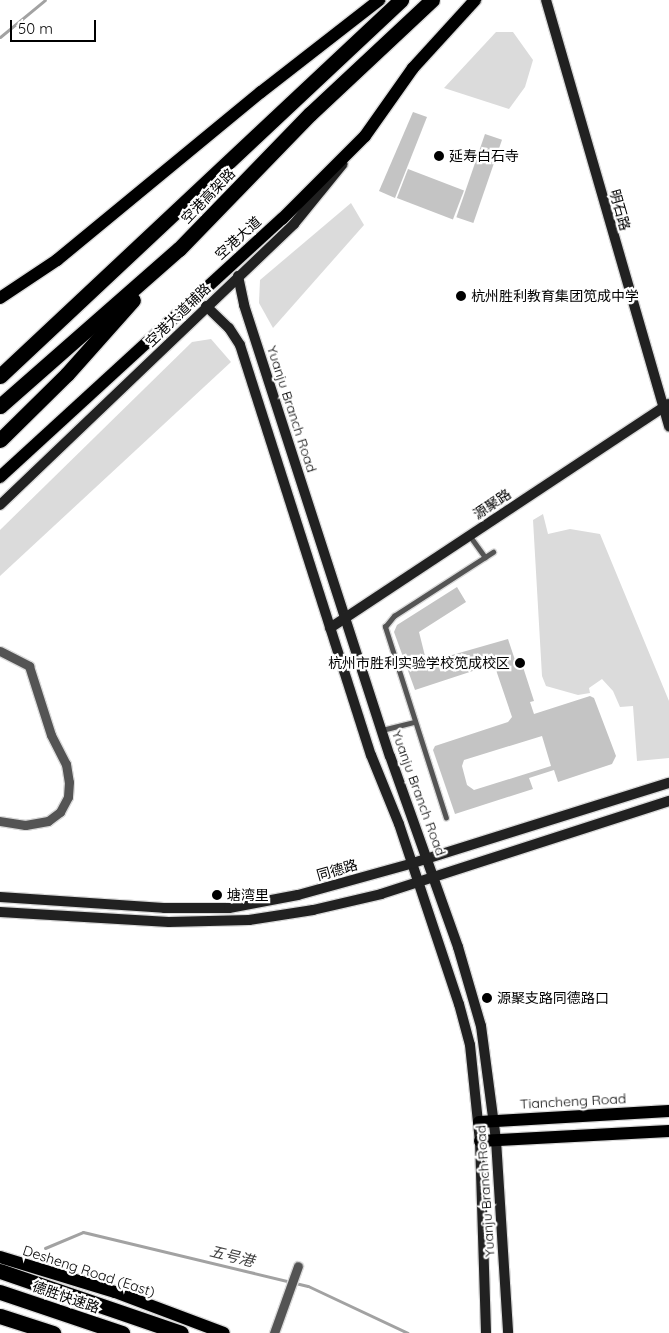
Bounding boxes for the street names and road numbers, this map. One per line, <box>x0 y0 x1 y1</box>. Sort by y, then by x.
street label: 空港高架路 <box>178 165 238 227</box>
street label: 明石路 <box>606 187 634 233</box>
street label: 空港大道 <box>212 213 264 263</box>
street label: 空港大道辅路 <box>142 280 214 350</box>
street label: Yuanju Branch Road <box>264 343 320 475</box>
street label: 源聚路 <box>470 485 514 523</box>
street label: Yuanju Branch Road <box>388 728 450 858</box>
street label: 同德路 <box>314 856 360 884</box>
street label: Tiancheng Road <box>519 1090 627 1112</box>
street label: Yuanju Branch Road <box>472 1124 498 1258</box>
street label: Desheng Road (East) <box>21 1242 157 1300</box>
street label: 德胜快速路 <box>30 1278 102 1316</box>

